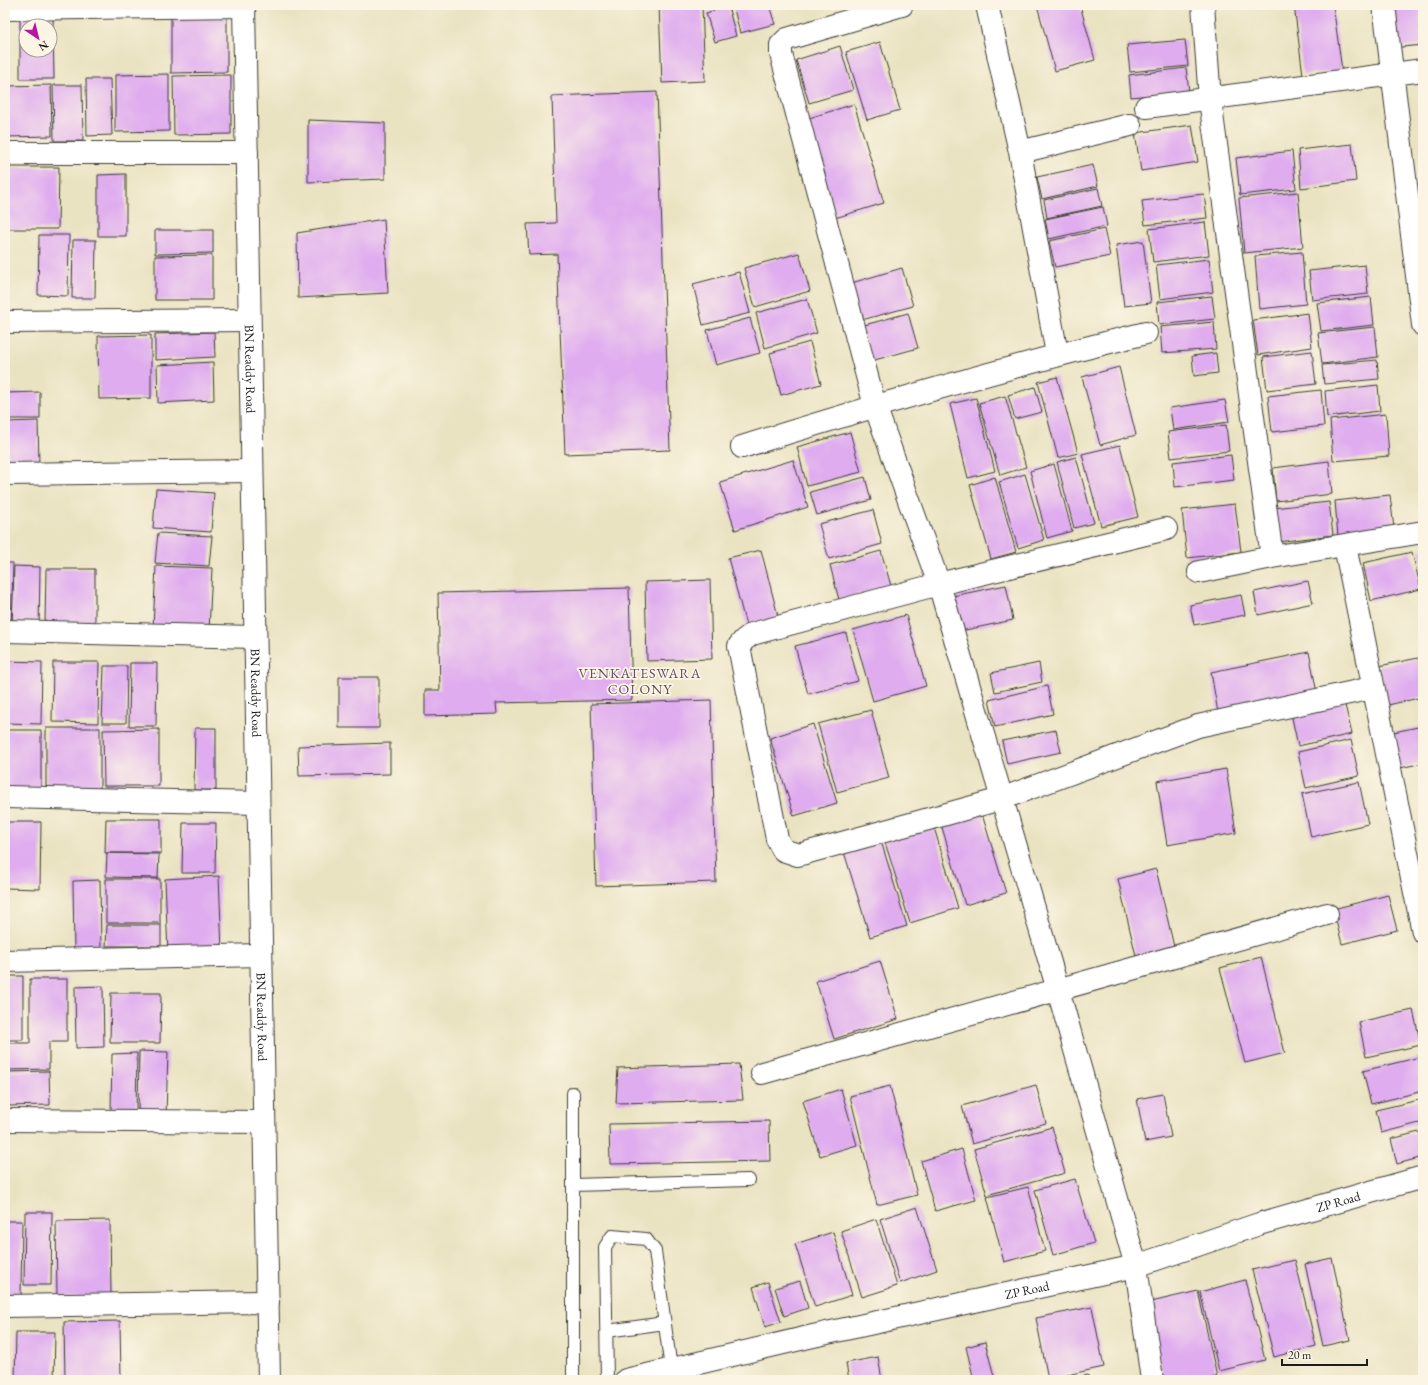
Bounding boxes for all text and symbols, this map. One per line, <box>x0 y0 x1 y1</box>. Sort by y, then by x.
north arrow <box>18 18 58 58</box>
text: N <box>36 38 51 55</box>
street label: BN Readdy Road <box>241 324 259 414</box>
street label: BN Readdy Road <box>247 648 265 738</box>
district label: VENKATESWARA COLONY <box>579 664 702 698</box>
street label: BN Readdy Road <box>253 972 271 1062</box>
street label: ZP Road <box>1314 1187 1363 1216</box>
street label: ZP Road <box>1003 1277 1051 1303</box>
scale bar <box>1282 1341 1367 1367</box>
text: 20 m <box>1288 1347 1312 1363</box>

